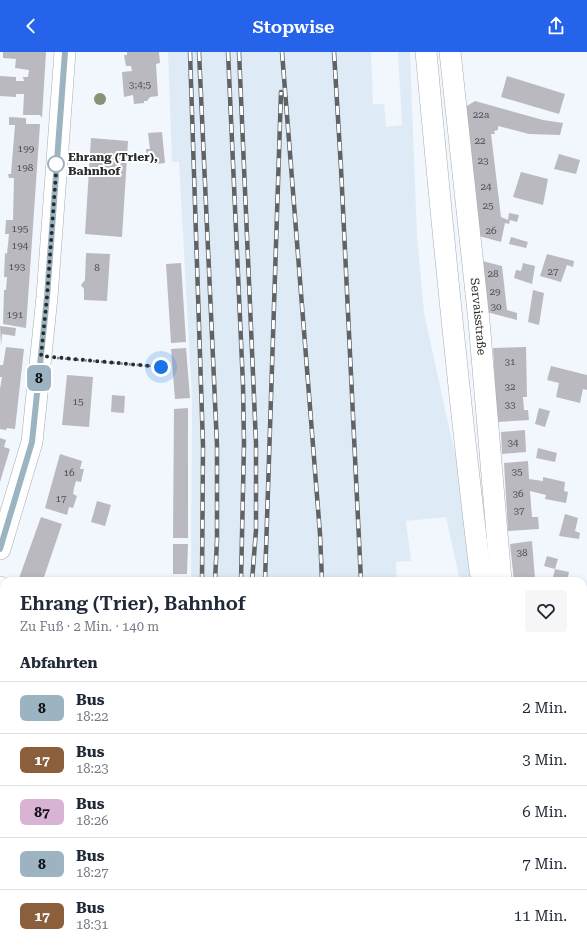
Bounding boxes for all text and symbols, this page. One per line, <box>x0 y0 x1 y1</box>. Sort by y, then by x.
icon: back <box>20 15 42 37</box>
icon: share <box>545 15 567 37</box>
text: Stopwise <box>253 16 334 37</box>
house number: 3;4;5 <box>129 79 152 90</box>
house number: 22a <box>473 109 490 120</box>
house number: 22 <box>474 135 486 146</box>
house number: 199 <box>18 143 35 154</box>
place label: Ehrang (Trier), Bahnhof <box>68 150 158 178</box>
marker: Ehrang (Trier), Bahnhof <box>47 155 65 173</box>
house number: 23 <box>477 155 489 166</box>
house number: 198 <box>17 162 34 173</box>
house number: 24 <box>480 181 492 192</box>
house number: 25 <box>482 200 494 211</box>
house number: 195 <box>12 223 29 234</box>
house number: 26 <box>485 225 497 236</box>
house number: 194 <box>12 240 29 251</box>
house number: 193 <box>9 261 26 272</box>
house number: 8 <box>94 262 100 273</box>
house number: 27 <box>547 266 559 277</box>
house number: 28 <box>487 268 499 279</box>
street label: Servaisstraße <box>467 277 489 356</box>
house number: 29 <box>489 286 501 297</box>
house number: 30 <box>490 301 502 312</box>
house number: 191 <box>7 309 24 320</box>
house number: 31 <box>504 356 516 367</box>
your location <box>151 357 171 377</box>
line badge: 8 <box>26 365 52 391</box>
text: 8 <box>35 370 43 386</box>
house number: 32 <box>504 381 516 392</box>
house number: 15 <box>72 396 84 407</box>
house number: 33 <box>504 399 516 410</box>
house number: 34 <box>507 437 519 448</box>
house number: 35 <box>511 466 523 477</box>
house number: 16 <box>63 467 75 478</box>
house number: 36 <box>512 488 524 499</box>
house number: 17 <box>55 493 67 504</box>
house number: 37 <box>513 505 525 516</box>
house number: 38 <box>516 547 528 558</box>
button: heart <box>525 590 567 632</box>
text: Ehrang (Trier), Bahnhof <box>20 592 246 615</box>
text: Zu Fuß · 2 Min. · 140 m <box>20 619 159 634</box>
text: Abfahrten <box>20 654 98 672</box>
text: Bus <box>76 691 104 709</box>
text: 2 Min. <box>522 699 567 717</box>
text: 8 <box>38 700 46 716</box>
text: 18:22 <box>76 709 108 724</box>
text: Bus <box>76 743 104 761</box>
text: 3 Min. <box>522 751 567 769</box>
text: 17 <box>34 752 50 768</box>
text: 18:23 <box>76 761 108 776</box>
text: Bus <box>76 795 104 813</box>
text: 6 Min. <box>522 803 567 821</box>
text: 87 <box>34 804 50 820</box>
text: 18:26 <box>76 813 108 828</box>
text: Bus <box>76 847 104 865</box>
text: 7 Min. <box>522 855 567 873</box>
text: 8 <box>38 856 46 872</box>
text: 18:27 <box>76 865 108 880</box>
text: Bus <box>76 899 104 917</box>
text: 11 Min. <box>514 907 567 925</box>
text: 17 <box>34 908 50 924</box>
text: 18:31 <box>76 917 108 932</box>

